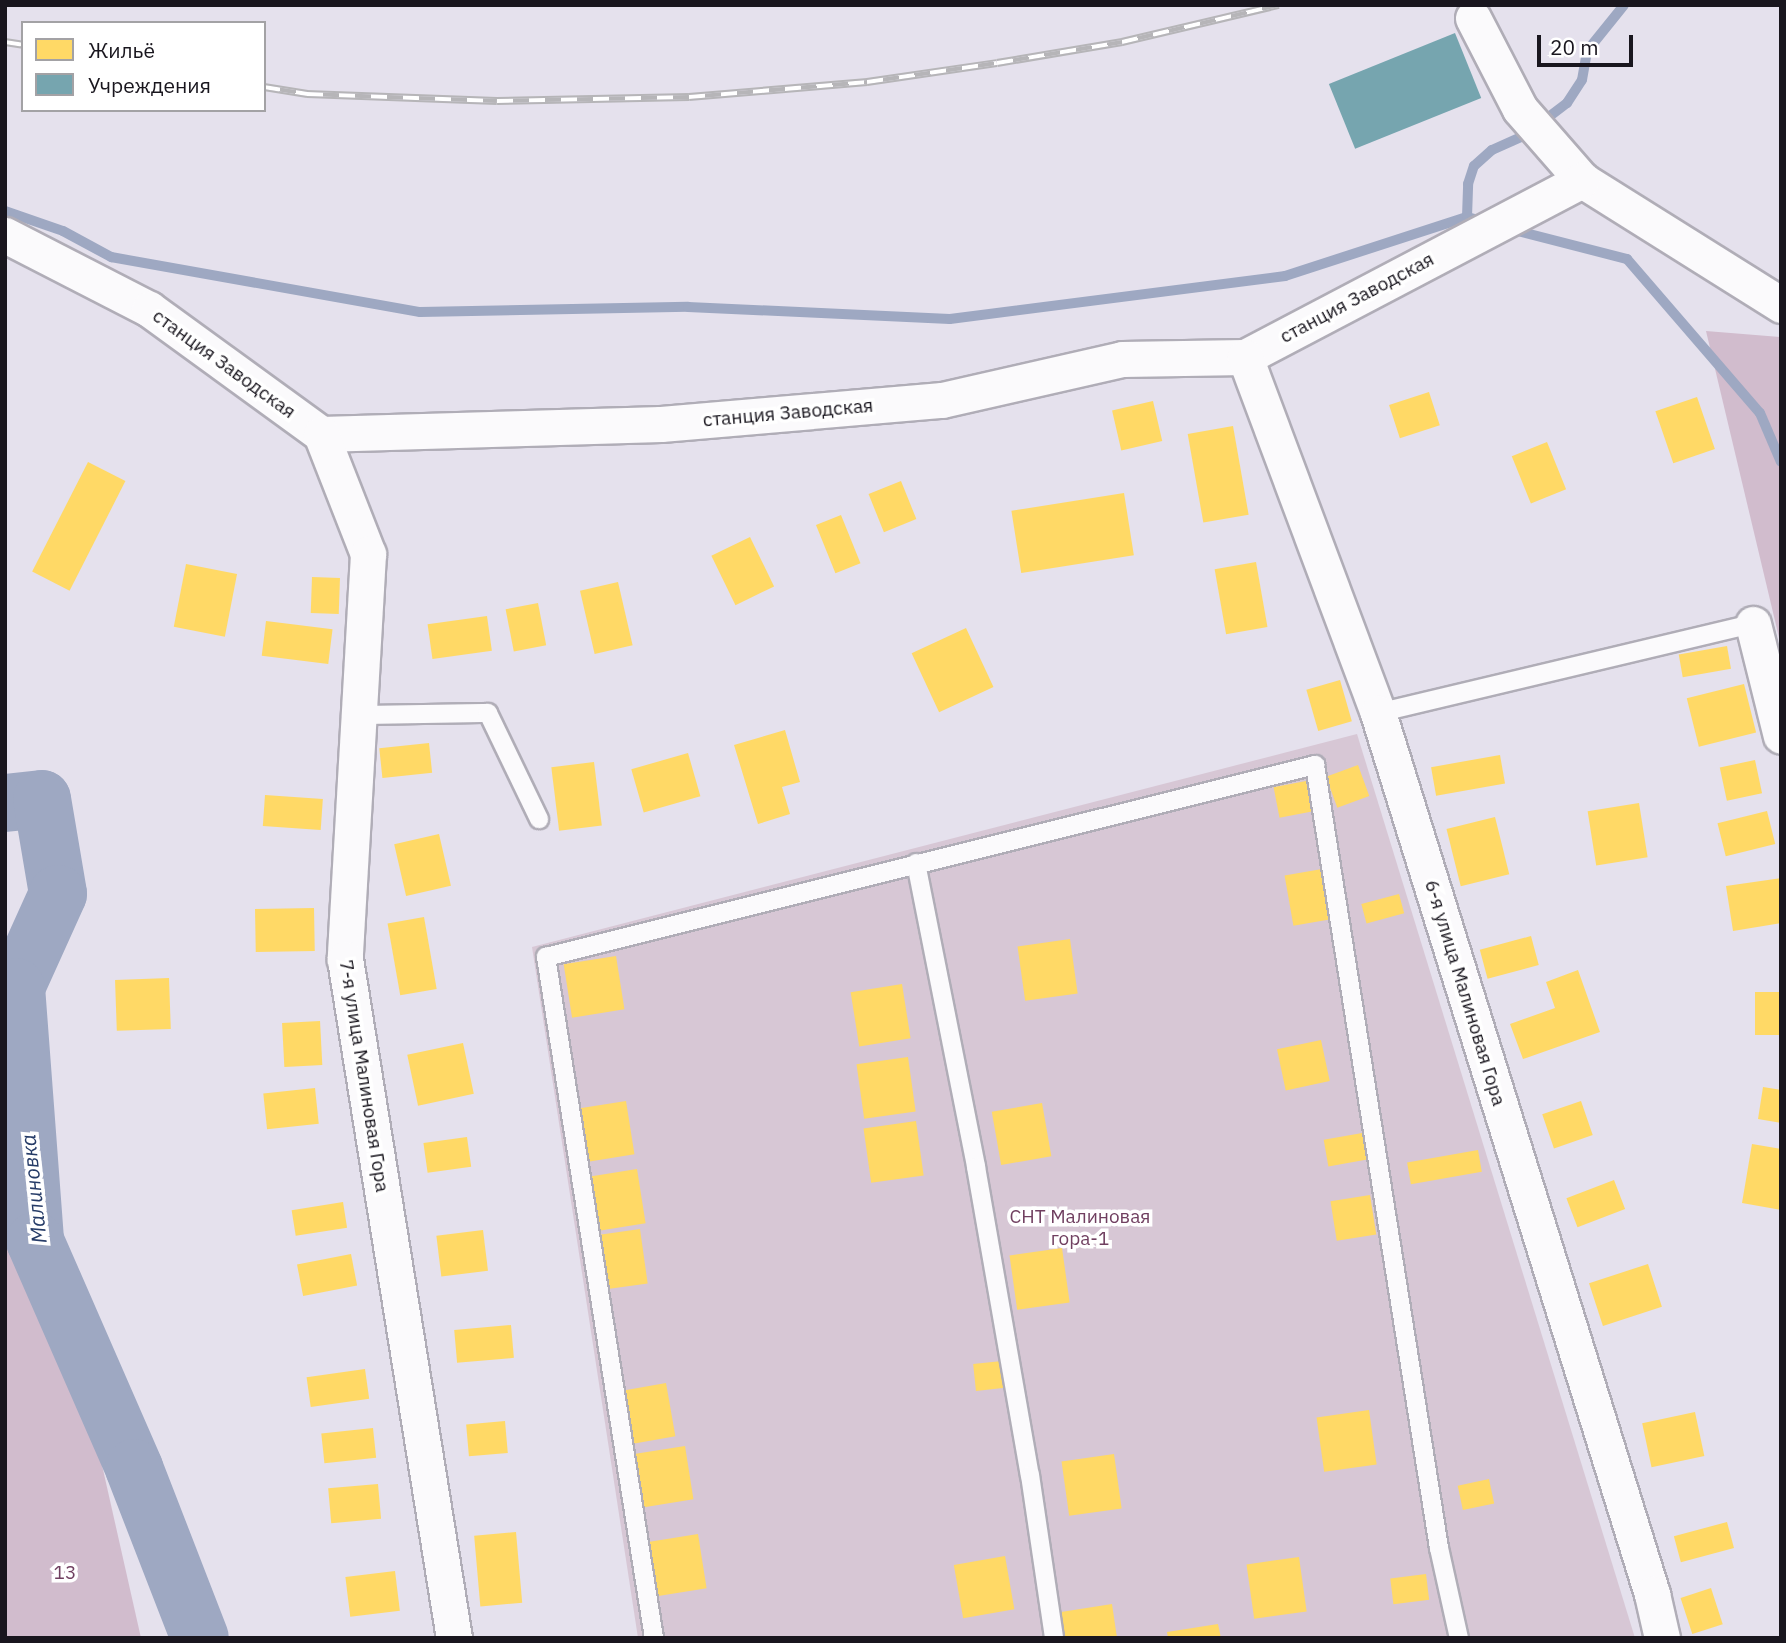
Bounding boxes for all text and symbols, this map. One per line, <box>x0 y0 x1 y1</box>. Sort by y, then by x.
legend <box>21 21 266 112</box>
scale bar <box>1541 21 1637 65</box>
text: 20 m <box>1550 33 1599 61</box>
text: Жильё <box>88 36 155 64</box>
text: Учреждения <box>88 71 211 99</box>
street label: станция Заводская <box>1276 248 1438 348</box>
street label: станция Заводская <box>148 305 300 423</box>
street label: станция Заводская <box>702 394 874 432</box>
street label: 6-я улица Малиновая Гора <box>1420 877 1510 1109</box>
street label: 7-я улица Малиновая Гора <box>334 958 394 1194</box>
water label: Малиновка <box>15 1133 51 1245</box>
park label: СНТ Малиновая гора-1 <box>1010 1206 1150 1250</box>
park label: 13 <box>54 1562 76 1584</box>

